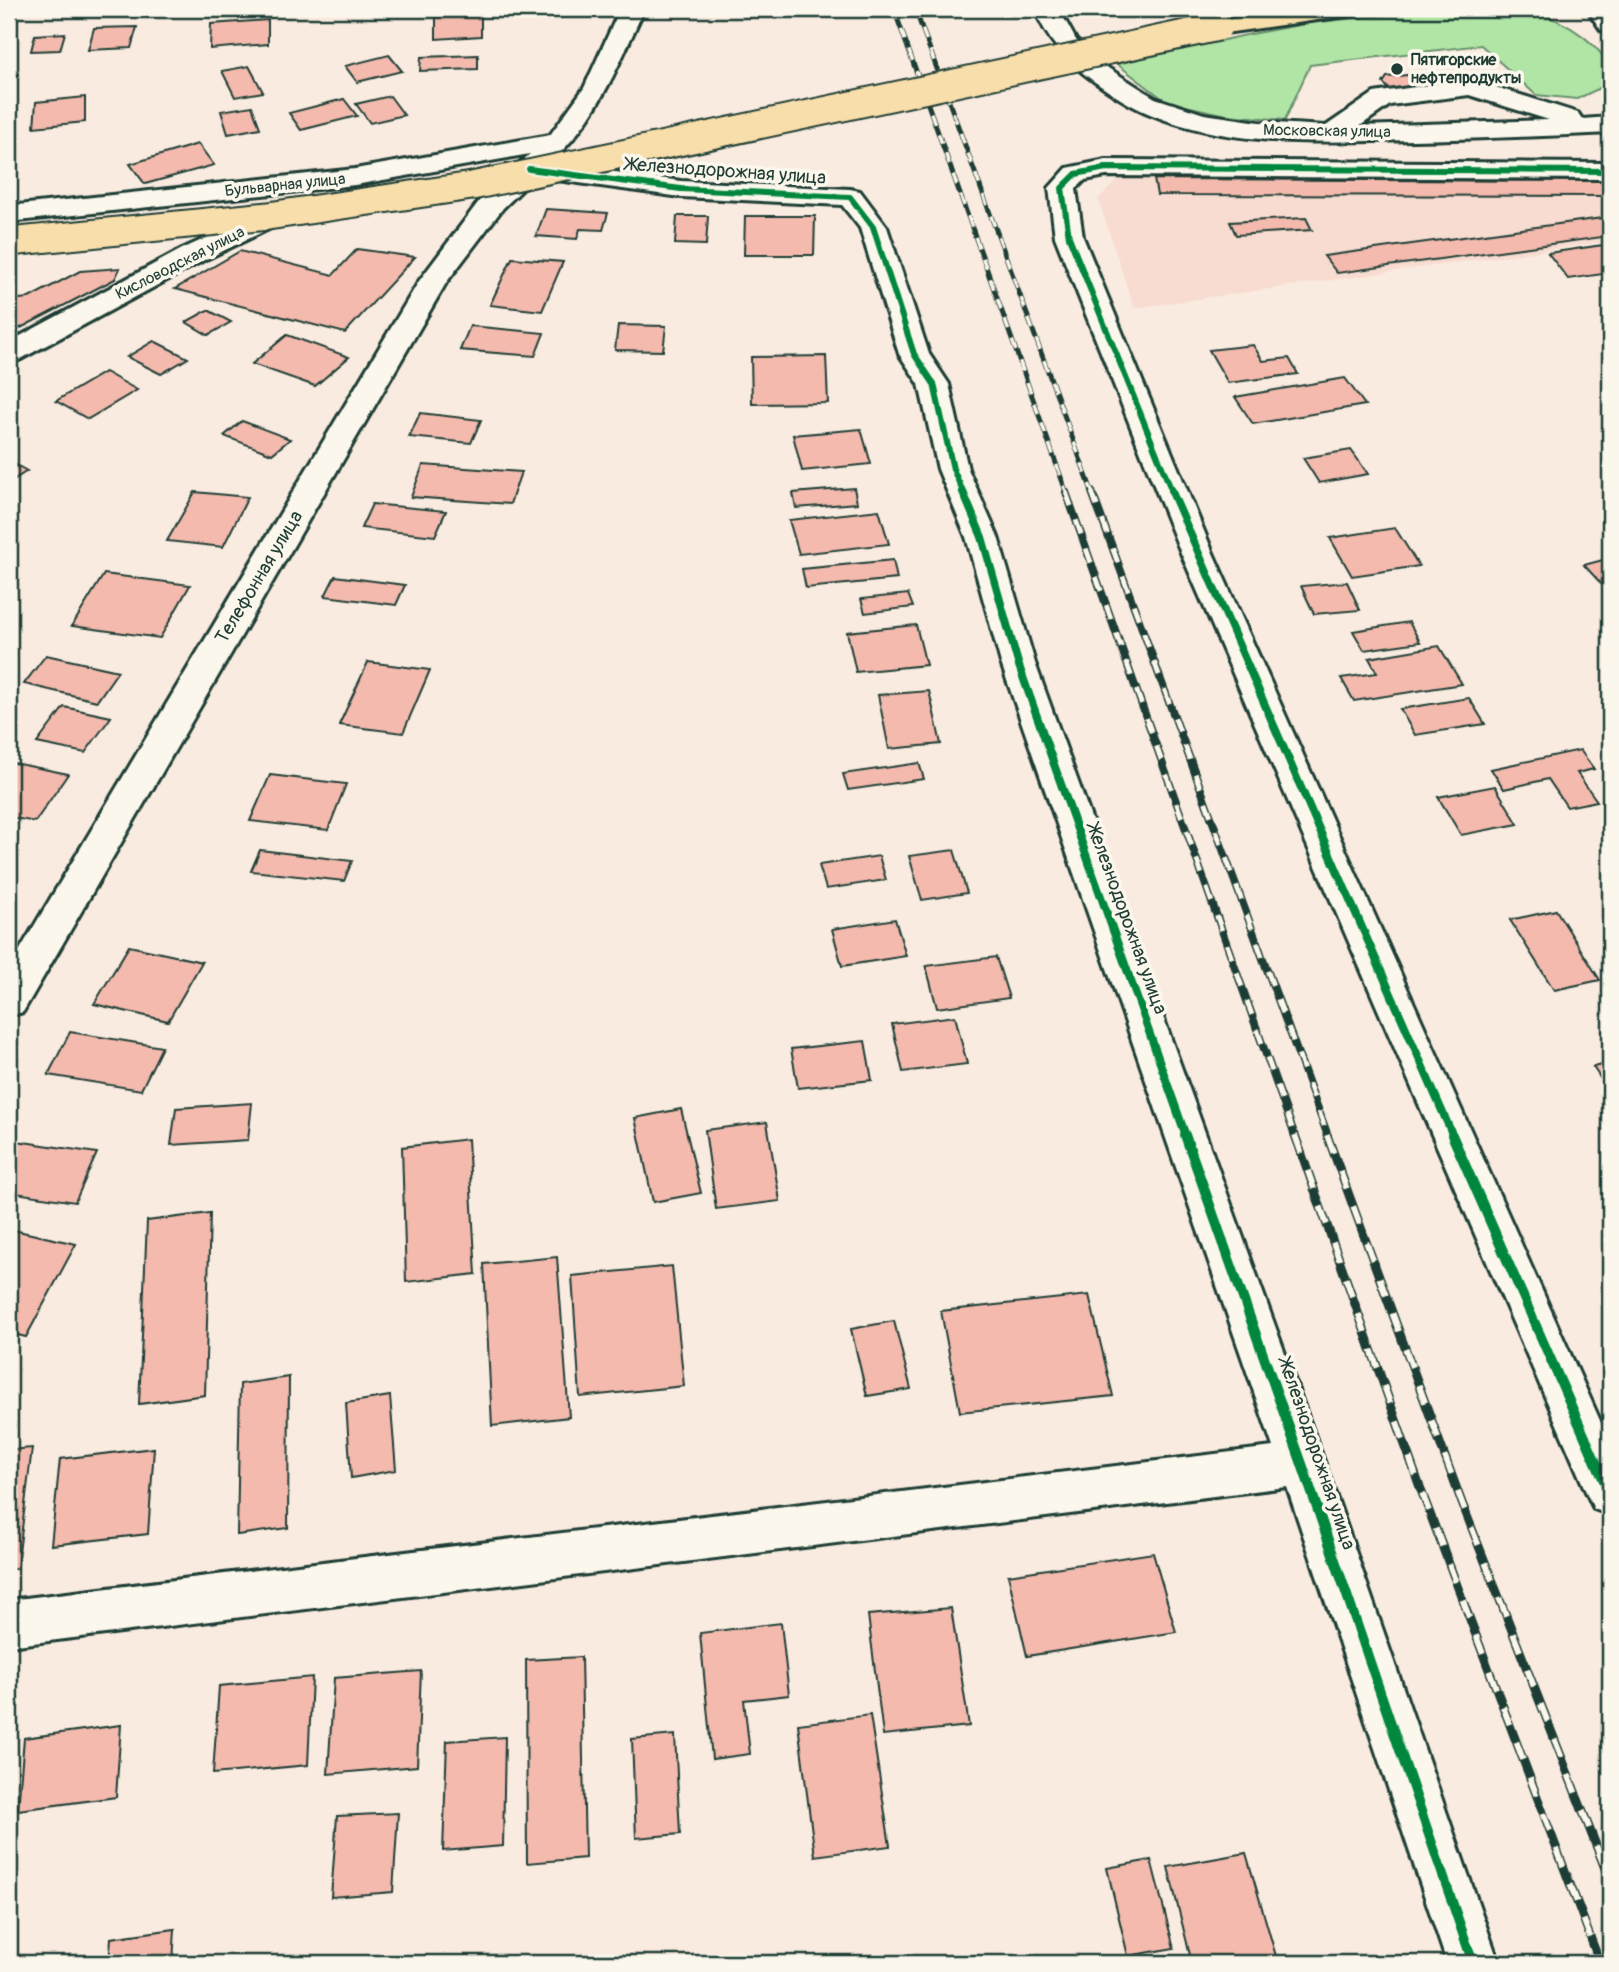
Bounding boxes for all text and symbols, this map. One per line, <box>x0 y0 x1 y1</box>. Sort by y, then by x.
place label: Пятигорские нефтепродукты <box>1411 50 1521 88</box>
marker: Пятигорские нефтепродукты <box>1389 61 1405 77</box>
street label: Московская улица <box>1263 120 1391 142</box>
street label: Железнодорожная улица <box>622 152 827 190</box>
street label: Бульварная улица <box>224 169 346 201</box>
street label: Кисловодская улица <box>112 222 248 304</box>
street label: Телефонная улица <box>210 506 308 648</box>
street label: Железнодорожная улица <box>1080 818 1173 1017</box>
street label: Железнодорожная улица <box>1272 1352 1361 1553</box>

